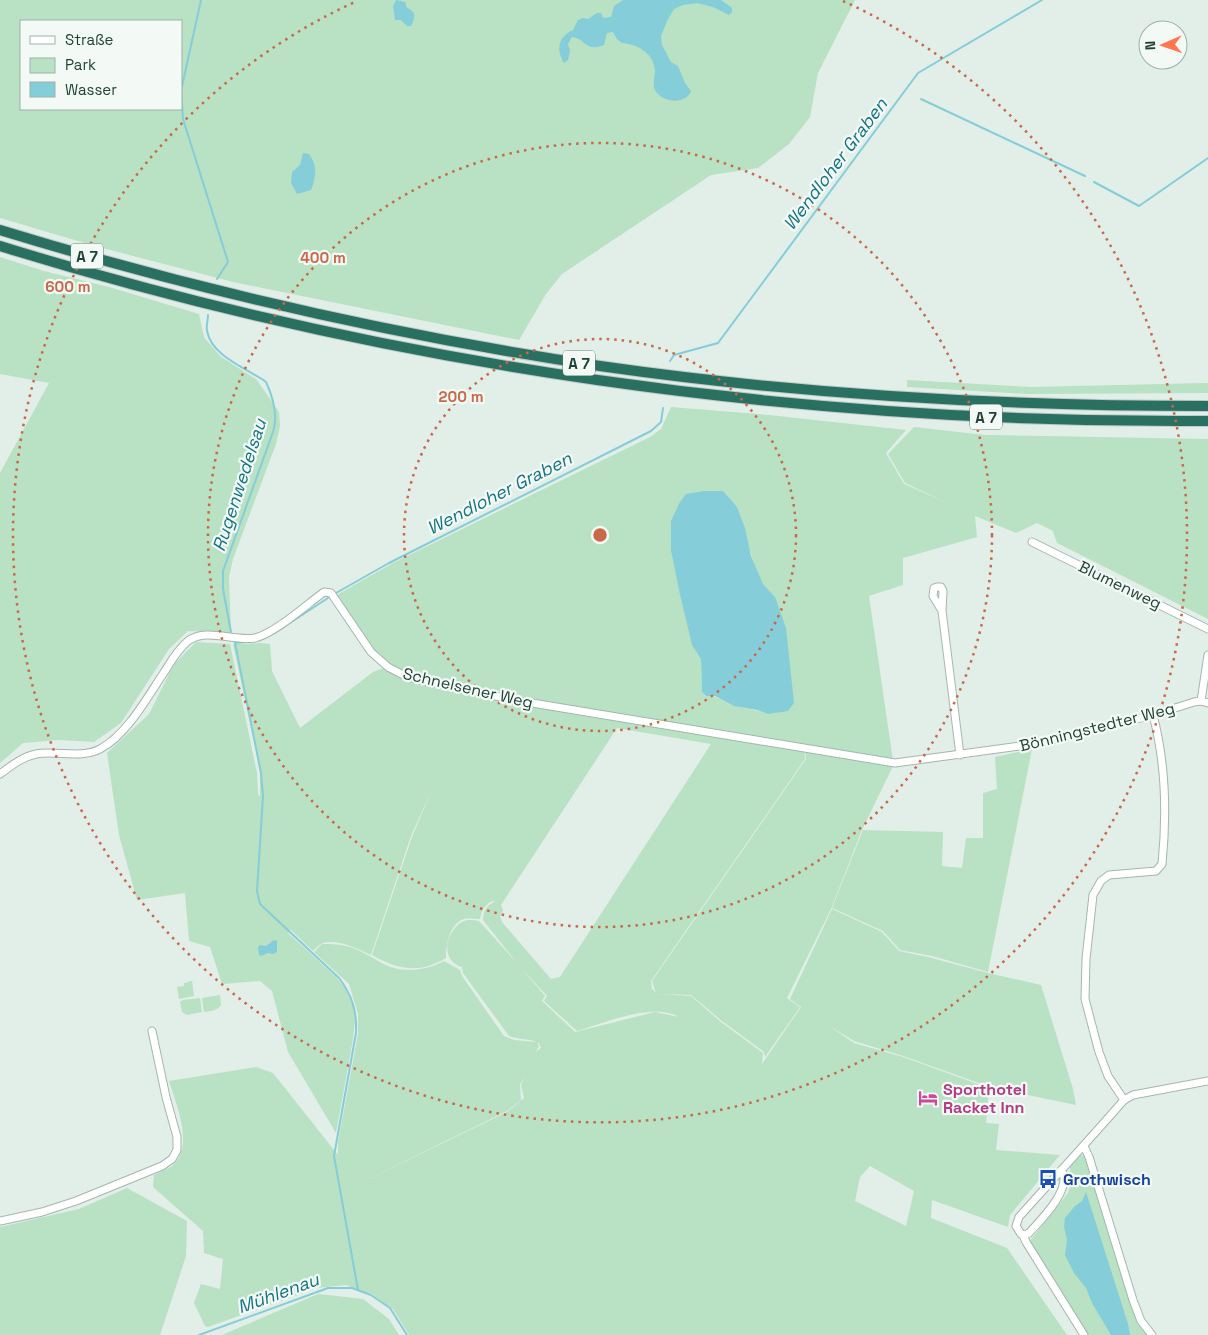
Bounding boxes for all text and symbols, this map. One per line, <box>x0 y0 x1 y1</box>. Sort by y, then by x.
legend <box>20 20 182 110</box>
north arrow <box>1138 20 1188 70</box>
text: Straße <box>65 30 114 49</box>
text: N <box>1141 40 1159 50</box>
text: Park <box>65 55 96 74</box>
text: Wasser <box>65 80 117 99</box>
water label: Wendloher Graben <box>778 93 893 235</box>
road number: A 7 <box>71 244 103 268</box>
text: 400 m <box>300 248 346 267</box>
text: 600 m <box>45 277 91 296</box>
road number: A 7 <box>563 350 595 376</box>
text: 200 m <box>439 387 483 406</box>
road number: A 7 <box>970 404 1002 430</box>
water label: Rugenwedelsau <box>207 415 272 554</box>
water label: Wendloher Graben <box>423 446 576 539</box>
centre of rings <box>591 526 609 544</box>
street label: Blumenweg <box>1075 556 1165 614</box>
street label: Schnelsener Weg <box>401 663 535 713</box>
street label: Bönningstedter Weg <box>1017 698 1177 756</box>
place label: Sporthotel Racket Inn <box>943 1079 1026 1118</box>
hotel icon: Sporthotel Racket Inn <box>917 1087 939 1109</box>
bus stop icon: Grothwisch <box>1037 1168 1059 1190</box>
place label: Grothwisch <box>1063 1169 1151 1190</box>
water label: Mühlenau <box>234 1267 323 1318</box>

